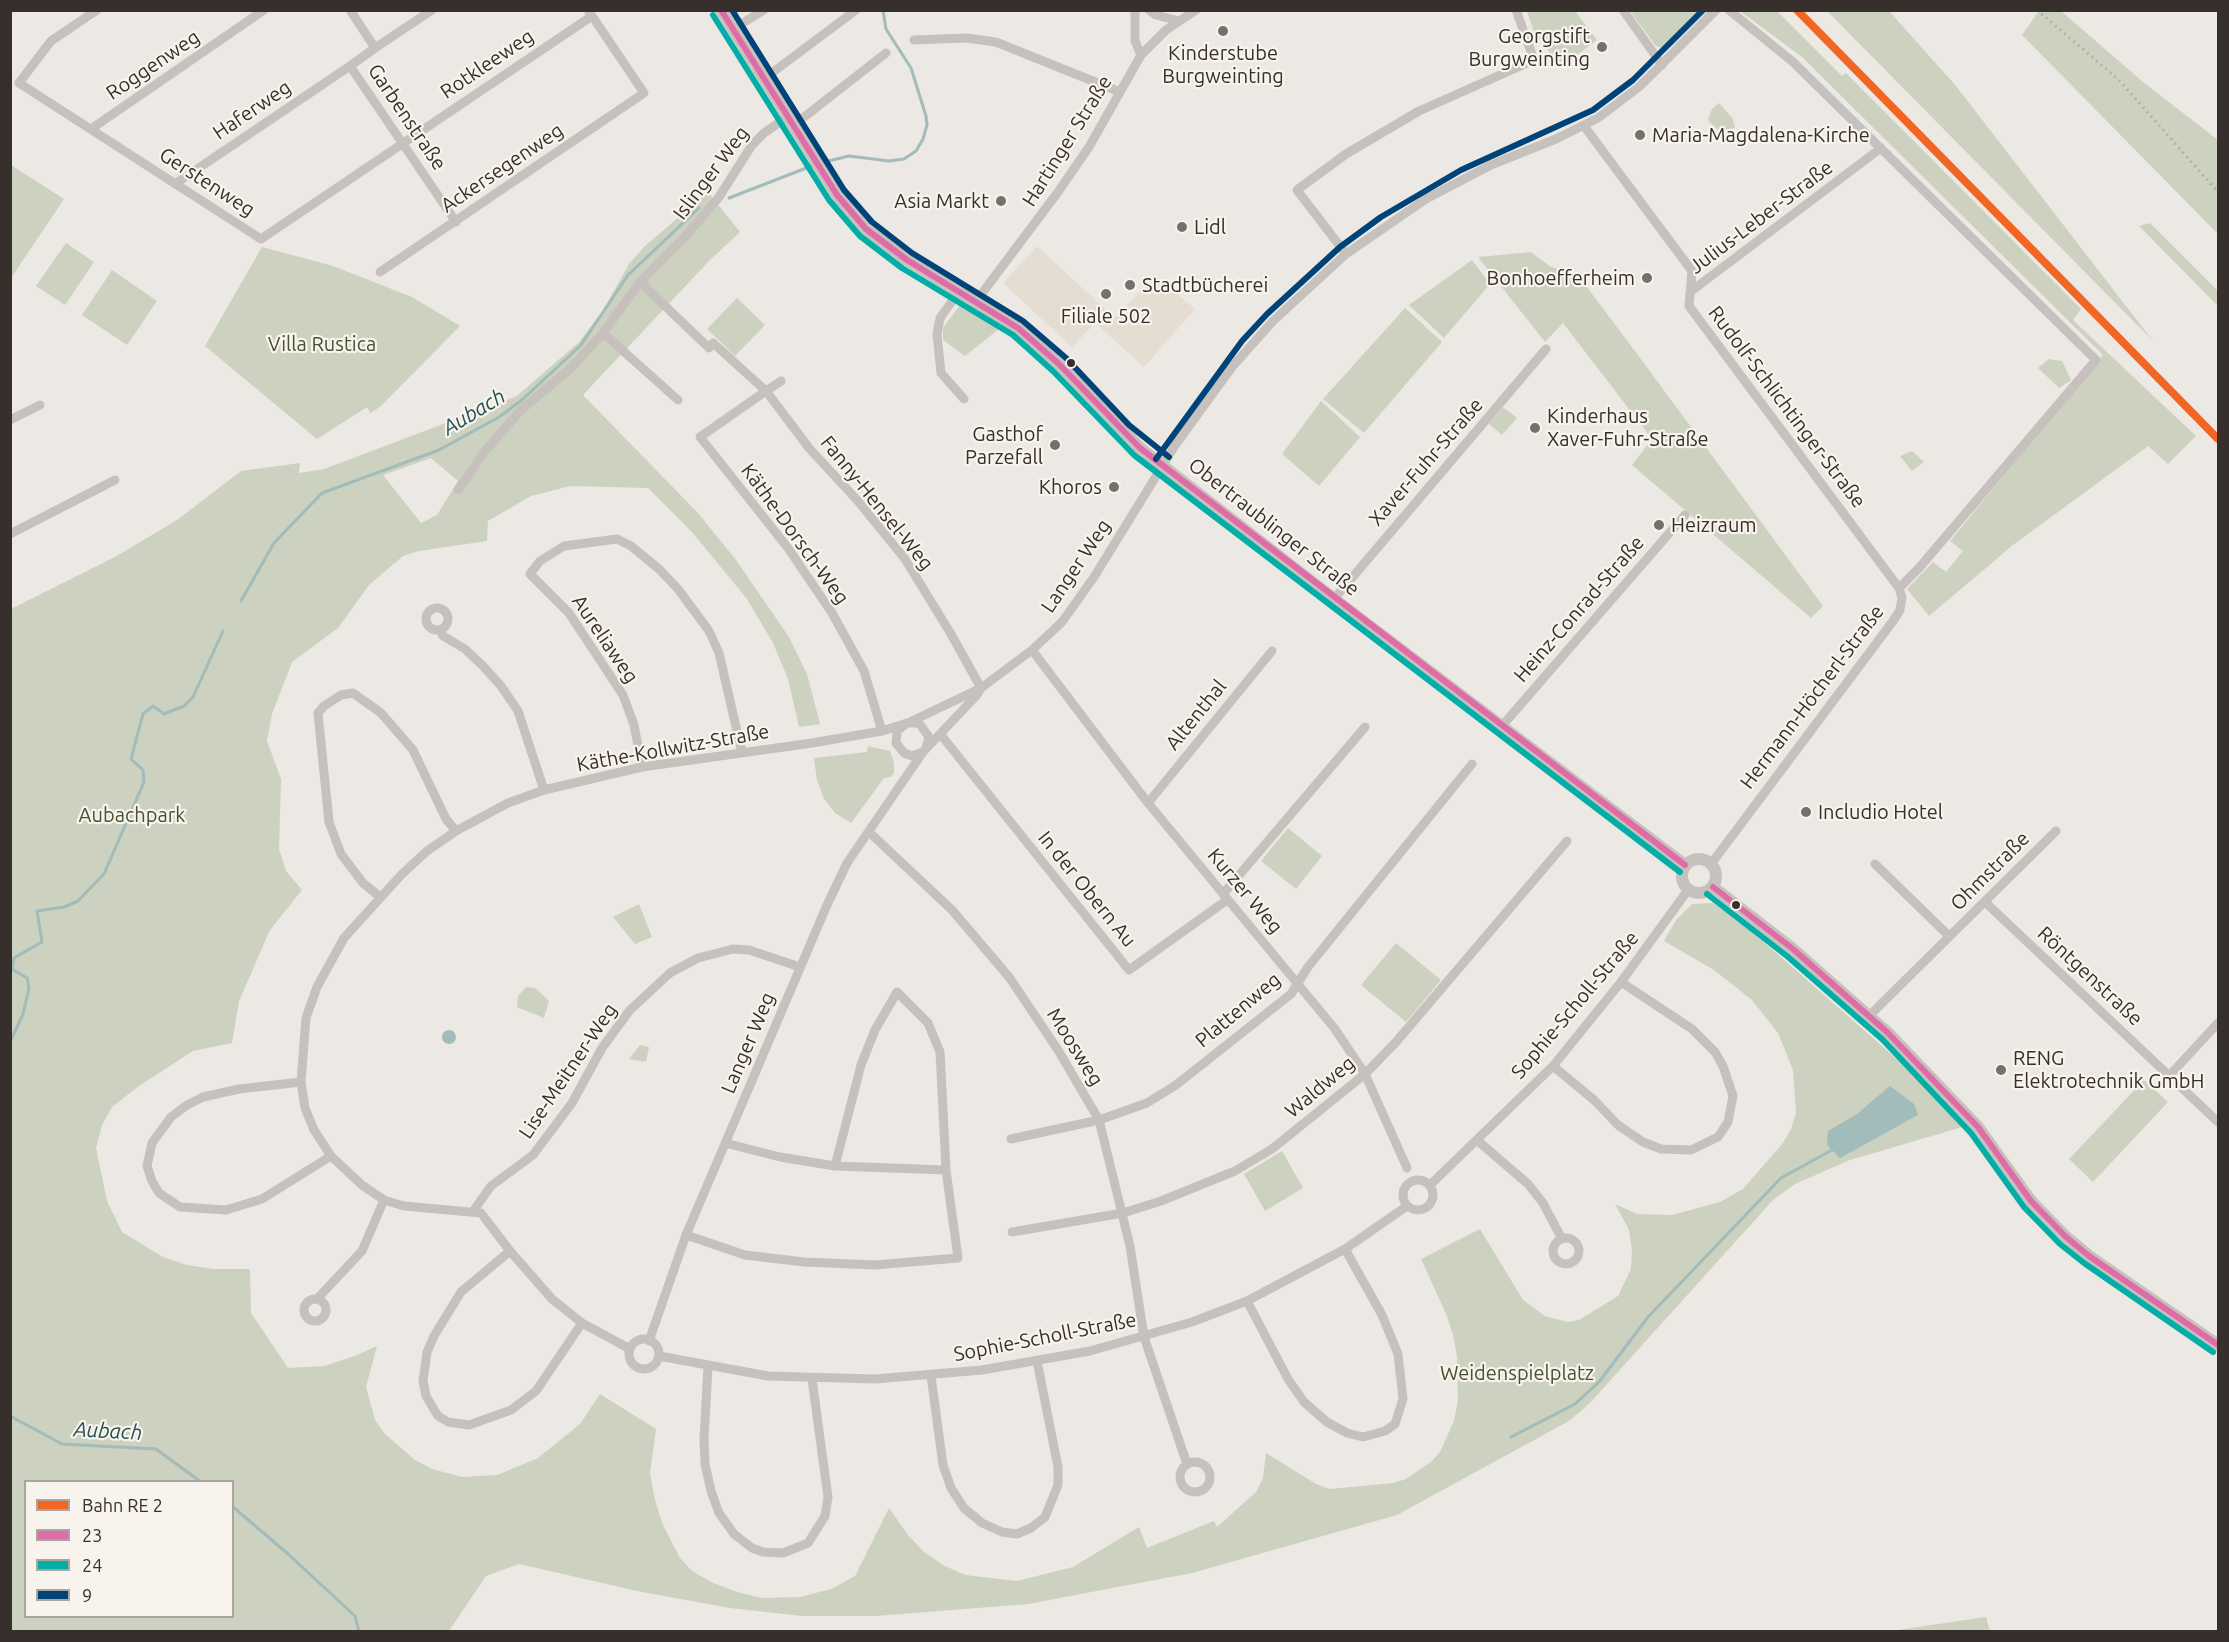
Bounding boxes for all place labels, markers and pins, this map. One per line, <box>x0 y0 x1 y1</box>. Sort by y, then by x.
marker: Kinderstube Burgweinting <box>1216 24 1230 38</box>
place label: Georgstift Burgweinting <box>1468 24 1590 71</box>
marker: Georgstift Burgweinting <box>1595 40 1609 54</box>
place label: Kinderstube Burgweinting <box>1162 41 1284 88</box>
place label: Maria-Magdalena-Kirche <box>1652 123 1870 147</box>
marker: Maria-Magdalena-Kirche <box>1633 128 1647 142</box>
place label: Asia Markt <box>894 189 989 213</box>
marker: Asia Markt <box>994 194 1008 208</box>
place label: Lidl <box>1194 215 1226 239</box>
marker: Lidl <box>1175 220 1189 234</box>
place label: Bonhoefferheim <box>1487 266 1635 290</box>
marker: Bonhoefferheim <box>1640 271 1654 285</box>
place label: Stadtbücherei <box>1142 273 1268 297</box>
marker: Stadtbücherei <box>1123 278 1137 292</box>
marker: Filiale 502 <box>1099 287 1113 301</box>
place label: Filiale 502 <box>1061 304 1151 328</box>
unlabelled marker <box>1065 357 1077 369</box>
place label: Kinderhaus Xaver-Fuhr-Straße <box>1547 404 1709 451</box>
marker: Kinderhaus Xaver-Fuhr-Straße <box>1528 421 1542 435</box>
place label: Gasthof Parzefall <box>965 422 1043 469</box>
marker: Gasthof Parzefall <box>1048 438 1062 452</box>
place label: Khoros <box>1039 475 1102 499</box>
marker: Khoros <box>1107 480 1121 494</box>
place label: Heizraum <box>1671 513 1757 537</box>
marker: Heizraum <box>1652 518 1666 532</box>
place label: Includio Hotel <box>1818 800 1943 824</box>
marker: Includio Hotel <box>1799 805 1813 819</box>
unlabelled marker <box>1730 899 1742 911</box>
place label: RENG Elektrotechnik GmbH <box>2013 1046 2204 1093</box>
marker: RENG Elektrotechnik GmbH <box>1994 1063 2008 1077</box>

